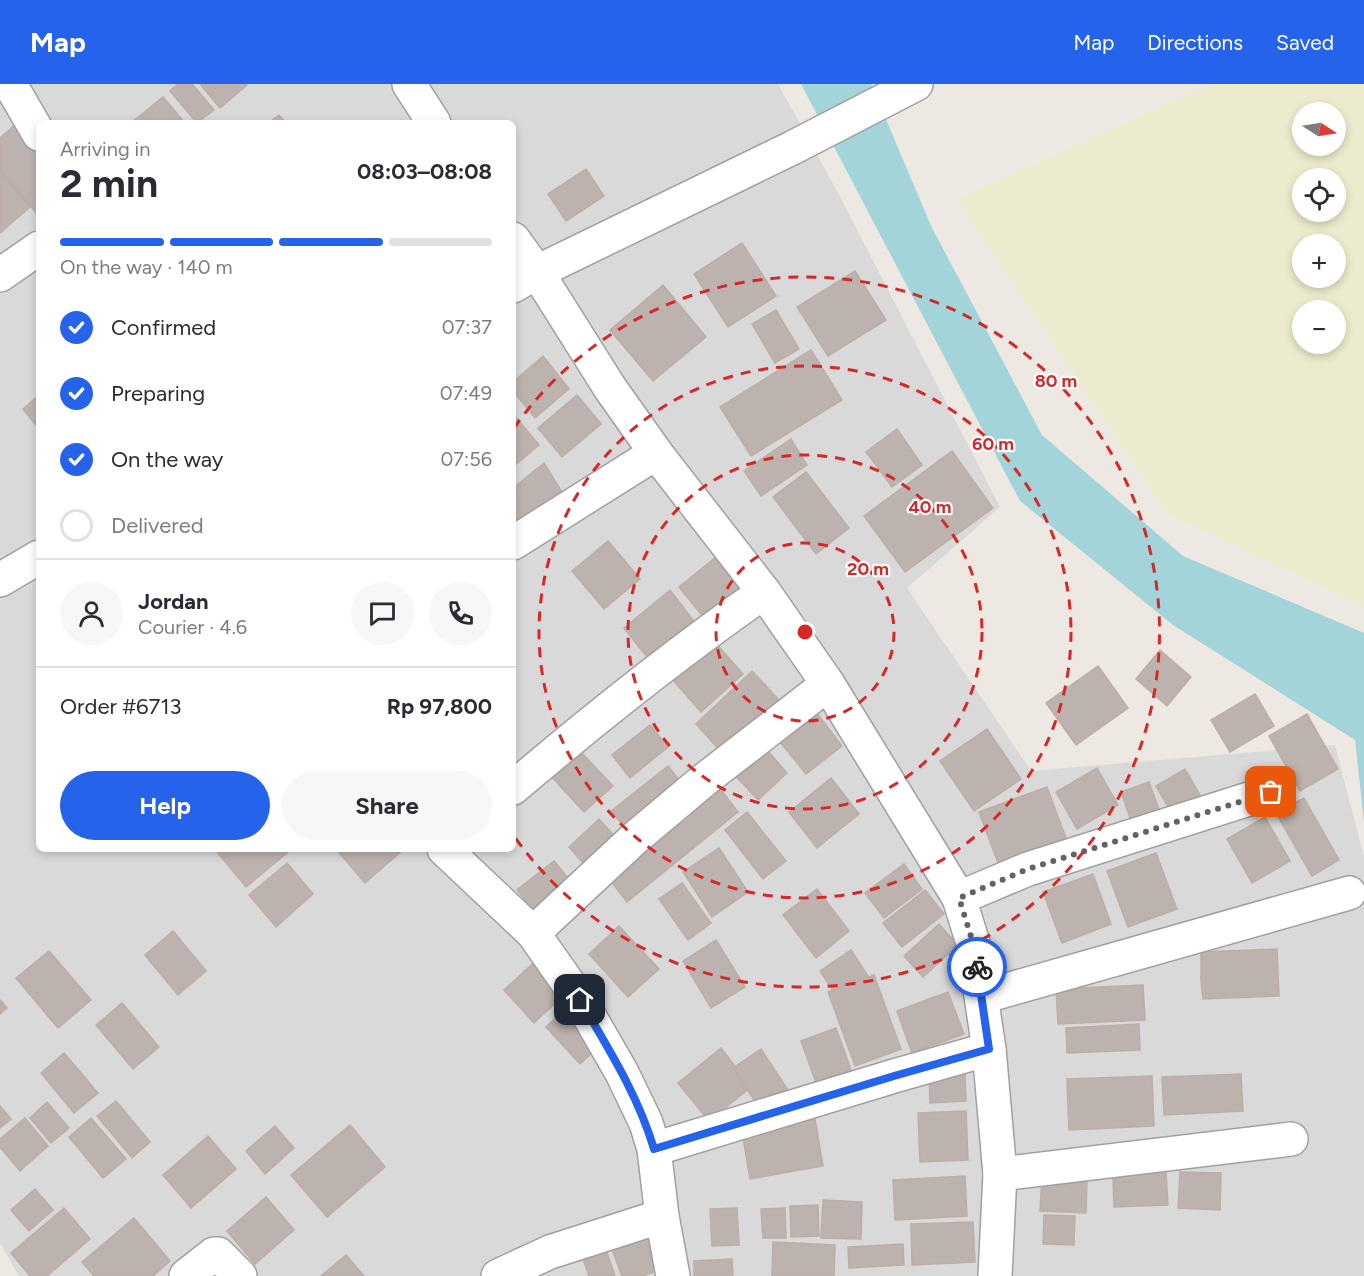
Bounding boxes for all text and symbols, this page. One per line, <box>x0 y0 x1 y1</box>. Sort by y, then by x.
text: Map <box>30 25 86 59</box>
text: Map <box>1073 30 1114 55</box>
text: Directions <box>1147 30 1243 55</box>
text: Saved <box>1276 30 1334 55</box>
north arrow <box>1292 102 1346 156</box>
map controls <box>1292 102 1346 354</box>
text: Arriving in <box>60 137 150 161</box>
text: 08:03–08:08 <box>357 158 492 185</box>
text: 2 min <box>60 160 158 207</box>
button: locate <box>1292 168 1346 222</box>
button: + <box>1292 234 1346 288</box>
text: On the way · 140 m <box>60 255 233 279</box>
button: − <box>1292 300 1346 354</box>
icon: check <box>60 311 93 344</box>
text: Confirmed <box>111 314 216 341</box>
text: 07:37 <box>442 315 492 339</box>
text: 80 m <box>1035 370 1077 392</box>
icon: check <box>60 377 93 410</box>
text: Preparing <box>111 380 205 407</box>
text: 07:49 <box>440 381 492 405</box>
text: 60 m <box>972 433 1014 455</box>
icon: check <box>60 443 93 476</box>
text: On the way <box>111 446 223 473</box>
text: 07:56 <box>441 447 492 471</box>
text: 40 m <box>908 496 952 518</box>
text: Delivered <box>111 512 204 539</box>
text: 20 m <box>847 558 889 580</box>
button: person <box>60 582 123 645</box>
button: chat <box>351 582 414 645</box>
button: phone <box>429 582 492 645</box>
text: Jordan <box>138 588 209 615</box>
text: Courier · 4.6 <box>138 615 247 639</box>
centre of rings <box>795 622 815 642</box>
text: Order #6713 <box>60 693 181 720</box>
text: Rp 97,800 <box>387 693 492 720</box>
pin <box>1245 766 1296 817</box>
button: Help <box>60 771 270 840</box>
button: Share <box>282 771 492 840</box>
icon: bag <box>1254 775 1287 808</box>
courier <box>947 937 1007 997</box>
icon: bike <box>961 951 994 984</box>
pin <box>554 974 605 1025</box>
icon: home <box>563 983 596 1016</box>

